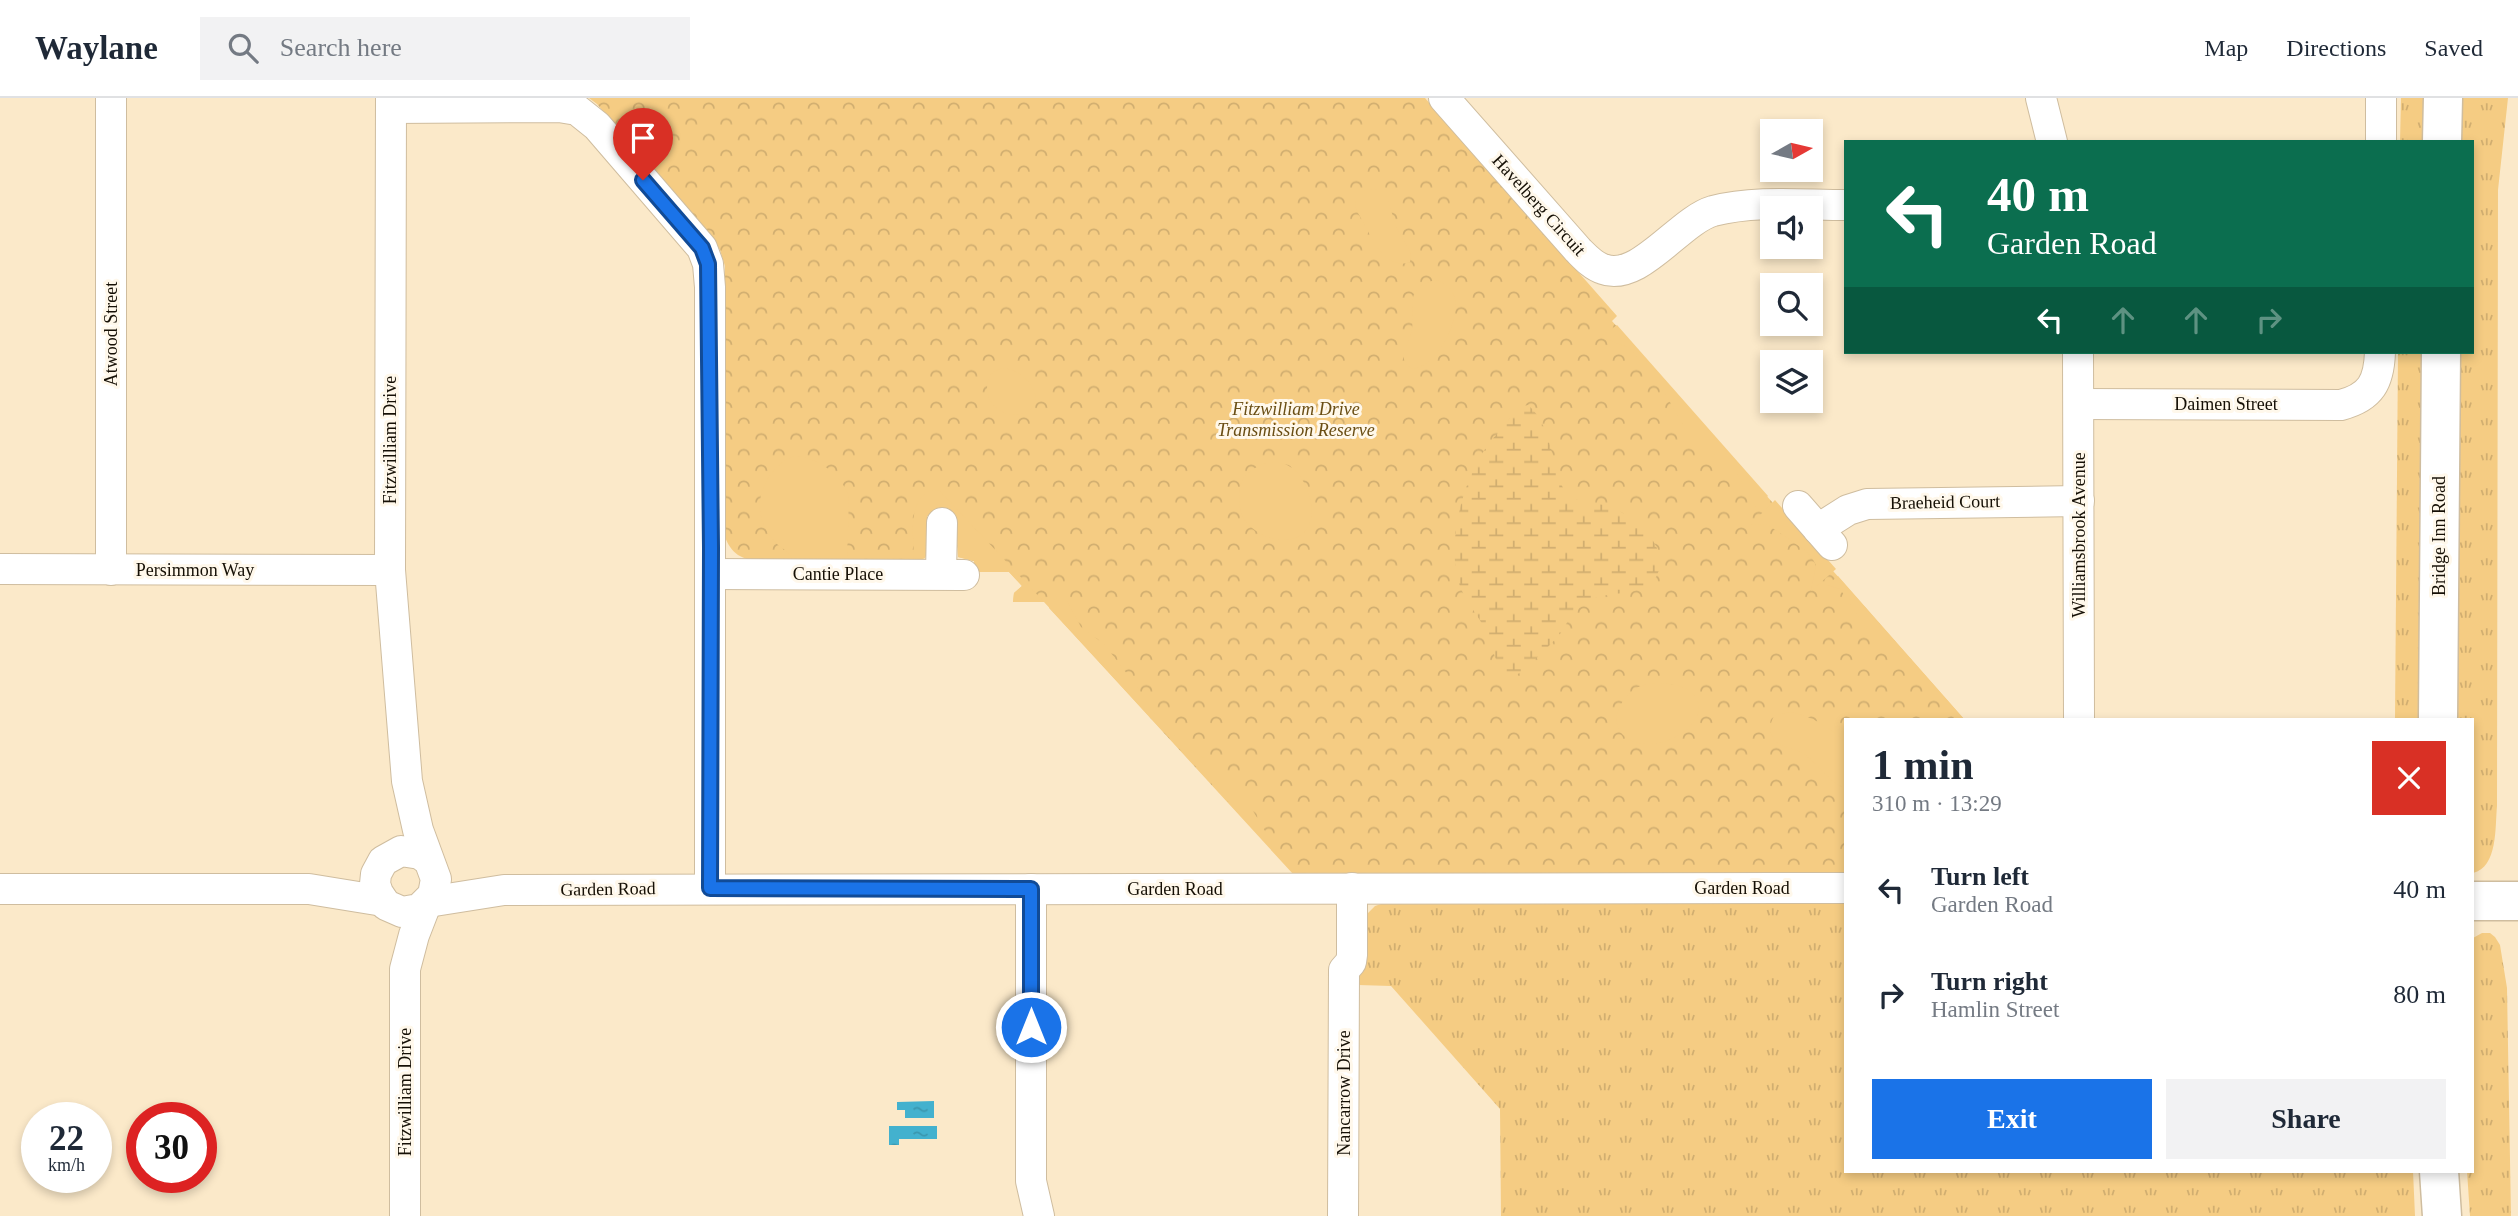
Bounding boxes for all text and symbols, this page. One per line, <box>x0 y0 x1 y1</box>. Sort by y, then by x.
search box <box>200 17 690 80</box>
icon: search <box>224 29 262 67</box>
text: Waylane <box>35 30 158 66</box>
text: Search here <box>280 33 402 62</box>
text: Map <box>2204 35 2248 61</box>
text: Directions <box>2286 35 2386 61</box>
text: Saved <box>2424 35 2483 61</box>
pin <box>613 108 673 180</box>
icon: arrive <box>624 119 662 157</box>
north arrow <box>1760 119 1824 182</box>
map controls <box>1760 119 1823 413</box>
street label: Havelberg Circuit <box>1488 150 1590 260</box>
text: 40 m <box>1987 167 2089 222</box>
icon: left <box>1872 168 1963 259</box>
button: sound <box>1760 196 1823 259</box>
text: Garden Road <box>1987 225 2157 261</box>
button: search <box>1760 273 1823 336</box>
street label: Atwood Street <box>101 282 121 386</box>
icon: left <box>2031 301 2069 339</box>
icon: ahead <box>2104 301 2142 339</box>
icon: ahead <box>2177 301 2215 339</box>
icon: right <box>2250 301 2288 339</box>
button: layers <box>1760 350 1823 413</box>
street label: Fitzwilliam Drive <box>380 376 400 504</box>
street label: Daimen Street <box>2174 394 2278 414</box>
park label: Fitzwilliam Drive Transmission Reserve <box>1217 399 1375 440</box>
street label: Williamsbrook Avenue <box>2069 452 2089 618</box>
street label: Bridge Inn Road <box>2429 476 2449 596</box>
street label: Braeheid Court <box>1890 491 2000 513</box>
street label: Persimmon Way <box>136 560 254 580</box>
street label: Cantie Place <box>793 564 883 584</box>
button: close <box>2372 741 2446 815</box>
text: 1 min <box>1872 742 1974 788</box>
text: 310 m · 13:29 <box>1872 791 2002 816</box>
text: Turn left <box>1931 862 2029 891</box>
icon: left <box>1872 871 1910 909</box>
text: 40 m <box>2393 875 2446 904</box>
street label: Garden Road <box>560 878 656 900</box>
street label: Garden Road <box>1694 878 1790 898</box>
street label: Garden Road <box>1127 879 1223 899</box>
text: Garden Road <box>1931 892 2053 917</box>
text: Turn right <box>1931 967 2048 996</box>
icon: right <box>1872 976 1910 1014</box>
text: 80 m <box>2393 980 2446 1009</box>
position arrow <box>994 990 1068 1064</box>
text: Hamlin Street <box>1931 997 2059 1022</box>
street label: Fitzwilliam Drive <box>395 1028 415 1156</box>
street label: Nancarrow Drive <box>1334 1030 1354 1156</box>
button: Exit <box>1872 1079 2152 1159</box>
button: Share <box>2166 1079 2446 1159</box>
speed limit sign: 30 <box>126 1102 217 1193</box>
text: 22 <box>49 1119 84 1158</box>
text: km/h <box>48 1155 85 1175</box>

